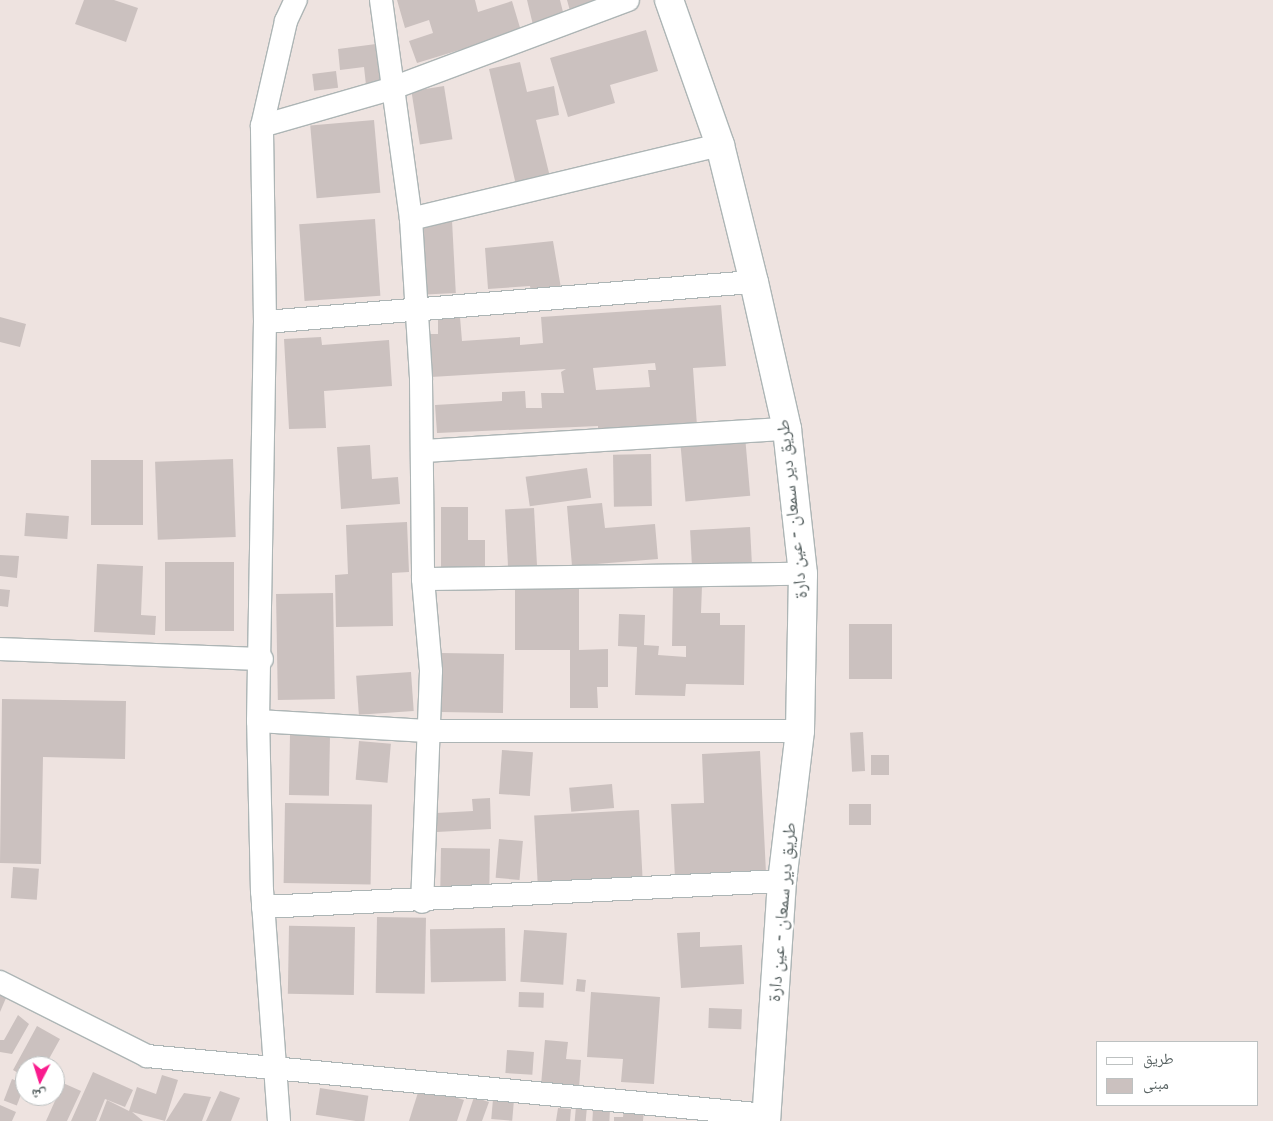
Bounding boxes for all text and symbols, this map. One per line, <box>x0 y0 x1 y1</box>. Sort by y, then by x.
street label: طريق دير سمعان - عين دارة <box>772 418 812 600</box>
street label: طريق دير سمعان - عين دارة <box>763 821 801 1003</box>
legend <box>1096 1041 1258 1106</box>
text: طريق <box>1143 1049 1174 1068</box>
north arrow <box>15 1056 65 1106</box>
text: مبنى <box>1143 1074 1169 1093</box>
text: ش <box>31 1085 47 1105</box>

